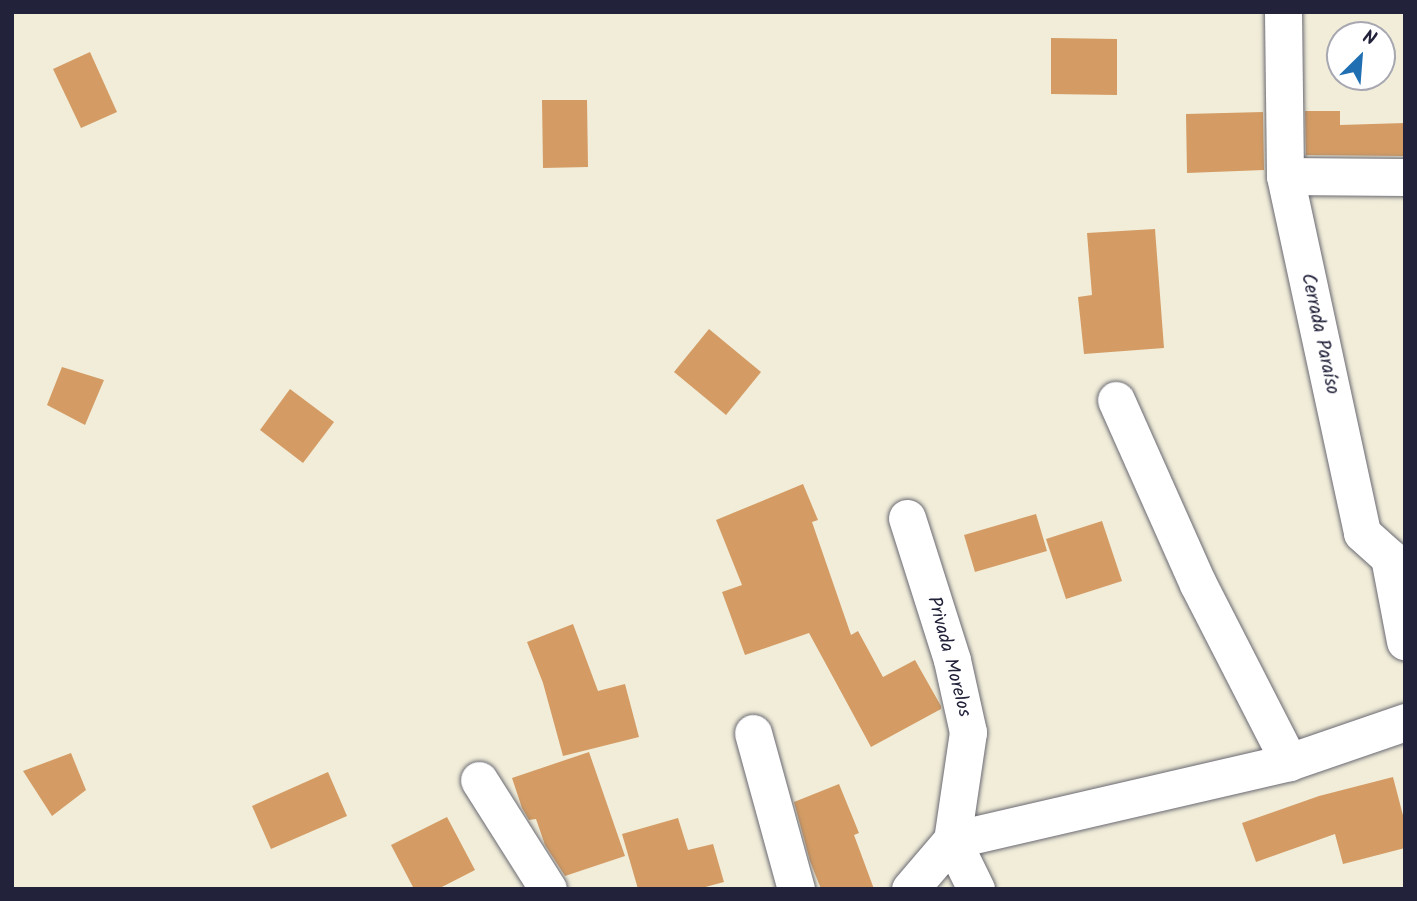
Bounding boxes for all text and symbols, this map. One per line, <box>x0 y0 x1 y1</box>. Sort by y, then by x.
north arrow <box>1326 21 1396 91</box>
text: N <box>1357 23 1381 55</box>
street label: Cerrada Paraíso <box>1295 271 1343 397</box>
street label: Privada Morelos <box>921 594 975 720</box>

